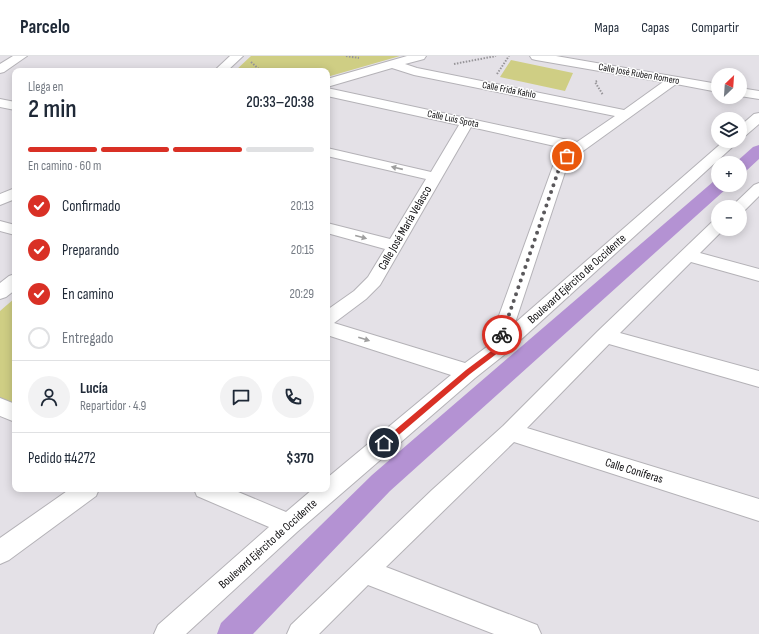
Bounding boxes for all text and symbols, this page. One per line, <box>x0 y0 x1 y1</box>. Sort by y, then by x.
text: Parcelo <box>20 16 70 39</box>
text: Mapa <box>594 19 619 36</box>
text: Capas <box>641 19 669 36</box>
text: Compartir <box>691 19 739 36</box>
street label: Calle José Ruben Romero <box>598 61 680 87</box>
north arrow <box>711 68 747 104</box>
map controls <box>711 68 747 236</box>
text: Llega en <box>28 79 63 95</box>
street label: Calle Frida Kahlo <box>481 79 537 101</box>
text: 20:33–20:38 <box>246 93 314 112</box>
text: 2 min <box>28 94 77 125</box>
street label: Calle Luis Spota <box>426 108 480 130</box>
button: layers <box>711 112 747 148</box>
pin <box>550 139 584 173</box>
icon: bag <box>556 145 578 167</box>
button: + <box>711 156 747 192</box>
text: En camino · 60 m <box>28 158 101 174</box>
one-way arrow <box>391 165 404 171</box>
street label: Calle José María Velasco <box>375 183 435 273</box>
icon: check <box>28 195 50 217</box>
text: Confirmado <box>62 197 121 216</box>
text: 20:13 <box>291 198 314 214</box>
button: − <box>711 200 747 236</box>
street label: Boulevard Ejército de Occidente <box>525 231 629 327</box>
one-way arrow <box>355 234 367 240</box>
icon: check <box>28 239 50 261</box>
text: Preparando <box>62 241 119 260</box>
text: 20:15 <box>291 242 314 258</box>
icon: check <box>28 283 50 305</box>
text: En camino <box>62 285 114 304</box>
text: 20:29 <box>289 286 314 302</box>
courier <box>482 315 522 355</box>
icon: bike <box>491 324 513 346</box>
text: Entregado <box>62 329 113 348</box>
one-way arrow <box>359 337 371 343</box>
button: person <box>28 376 70 418</box>
button: chat <box>220 376 262 418</box>
button: phone <box>272 376 314 418</box>
text: Lucía <box>80 379 108 398</box>
text: Repartidor · 4.9 <box>80 398 146 414</box>
pin <box>367 426 401 460</box>
icon: home <box>373 432 395 454</box>
text: Pedido #4272 <box>28 449 96 468</box>
text: $370 <box>286 449 314 468</box>
street label: Calle Coníferas <box>603 455 665 487</box>
street label: Boulevard Ejército de Occidente <box>216 496 320 592</box>

